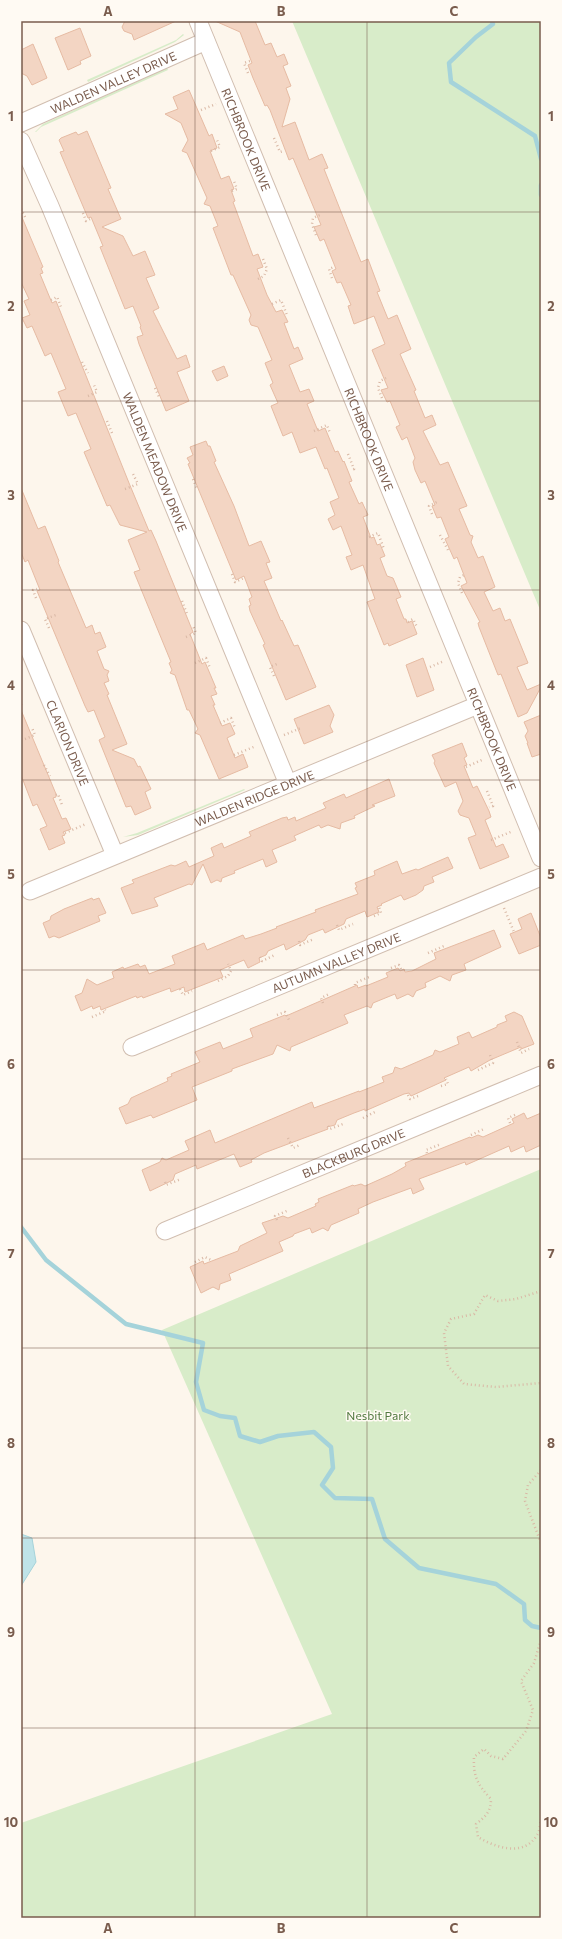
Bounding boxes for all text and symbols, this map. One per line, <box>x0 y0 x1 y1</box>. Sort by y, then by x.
text: A <box>103 3 113 19</box>
text: B <box>277 3 286 19</box>
text: C <box>450 3 459 19</box>
street label: WALDEN VALLEY DRIVE <box>48 48 178 116</box>
street label: RICHBROOK DRIVE <box>219 86 274 193</box>
text: 1 <box>8 108 14 124</box>
text: 1 <box>548 108 554 124</box>
text: 2 <box>7 298 15 314</box>
text: 2 <box>547 298 555 314</box>
street label: RICHBROOK DRIVE <box>342 386 397 493</box>
street label: WALDEN MEADOW DRIVE <box>120 390 190 534</box>
text: 3 <box>7 487 15 503</box>
text: 3 <box>547 487 555 503</box>
text: 4 <box>7 677 15 693</box>
text: 4 <box>547 677 555 693</box>
street label: RICHBROOK DRIVE <box>465 686 520 793</box>
street label: CLARION DRIVE <box>44 698 92 788</box>
street label: WALDEN RIDGE DRIVE <box>193 767 316 829</box>
text: 5 <box>7 866 15 882</box>
text: 5 <box>547 866 555 882</box>
street label: AUTUMN VALLEY DRIVE <box>270 929 403 995</box>
text: 6 <box>7 1056 15 1072</box>
text: 6 <box>547 1056 555 1072</box>
street label: BLACKBURG DRIVE <box>300 1125 407 1180</box>
text: 7 <box>7 1245 15 1261</box>
text: 7 <box>547 1245 555 1261</box>
park label: Nesbit Park <box>346 1408 410 1422</box>
text: 8 <box>7 1435 15 1451</box>
text: 8 <box>547 1435 555 1451</box>
text: 9 <box>7 1624 15 1640</box>
text: 9 <box>547 1624 555 1640</box>
text: 10 <box>4 1814 19 1830</box>
text: 10 <box>544 1814 559 1830</box>
text: A <box>103 1920 113 1936</box>
text: B <box>277 1920 286 1936</box>
text: C <box>450 1920 459 1936</box>

